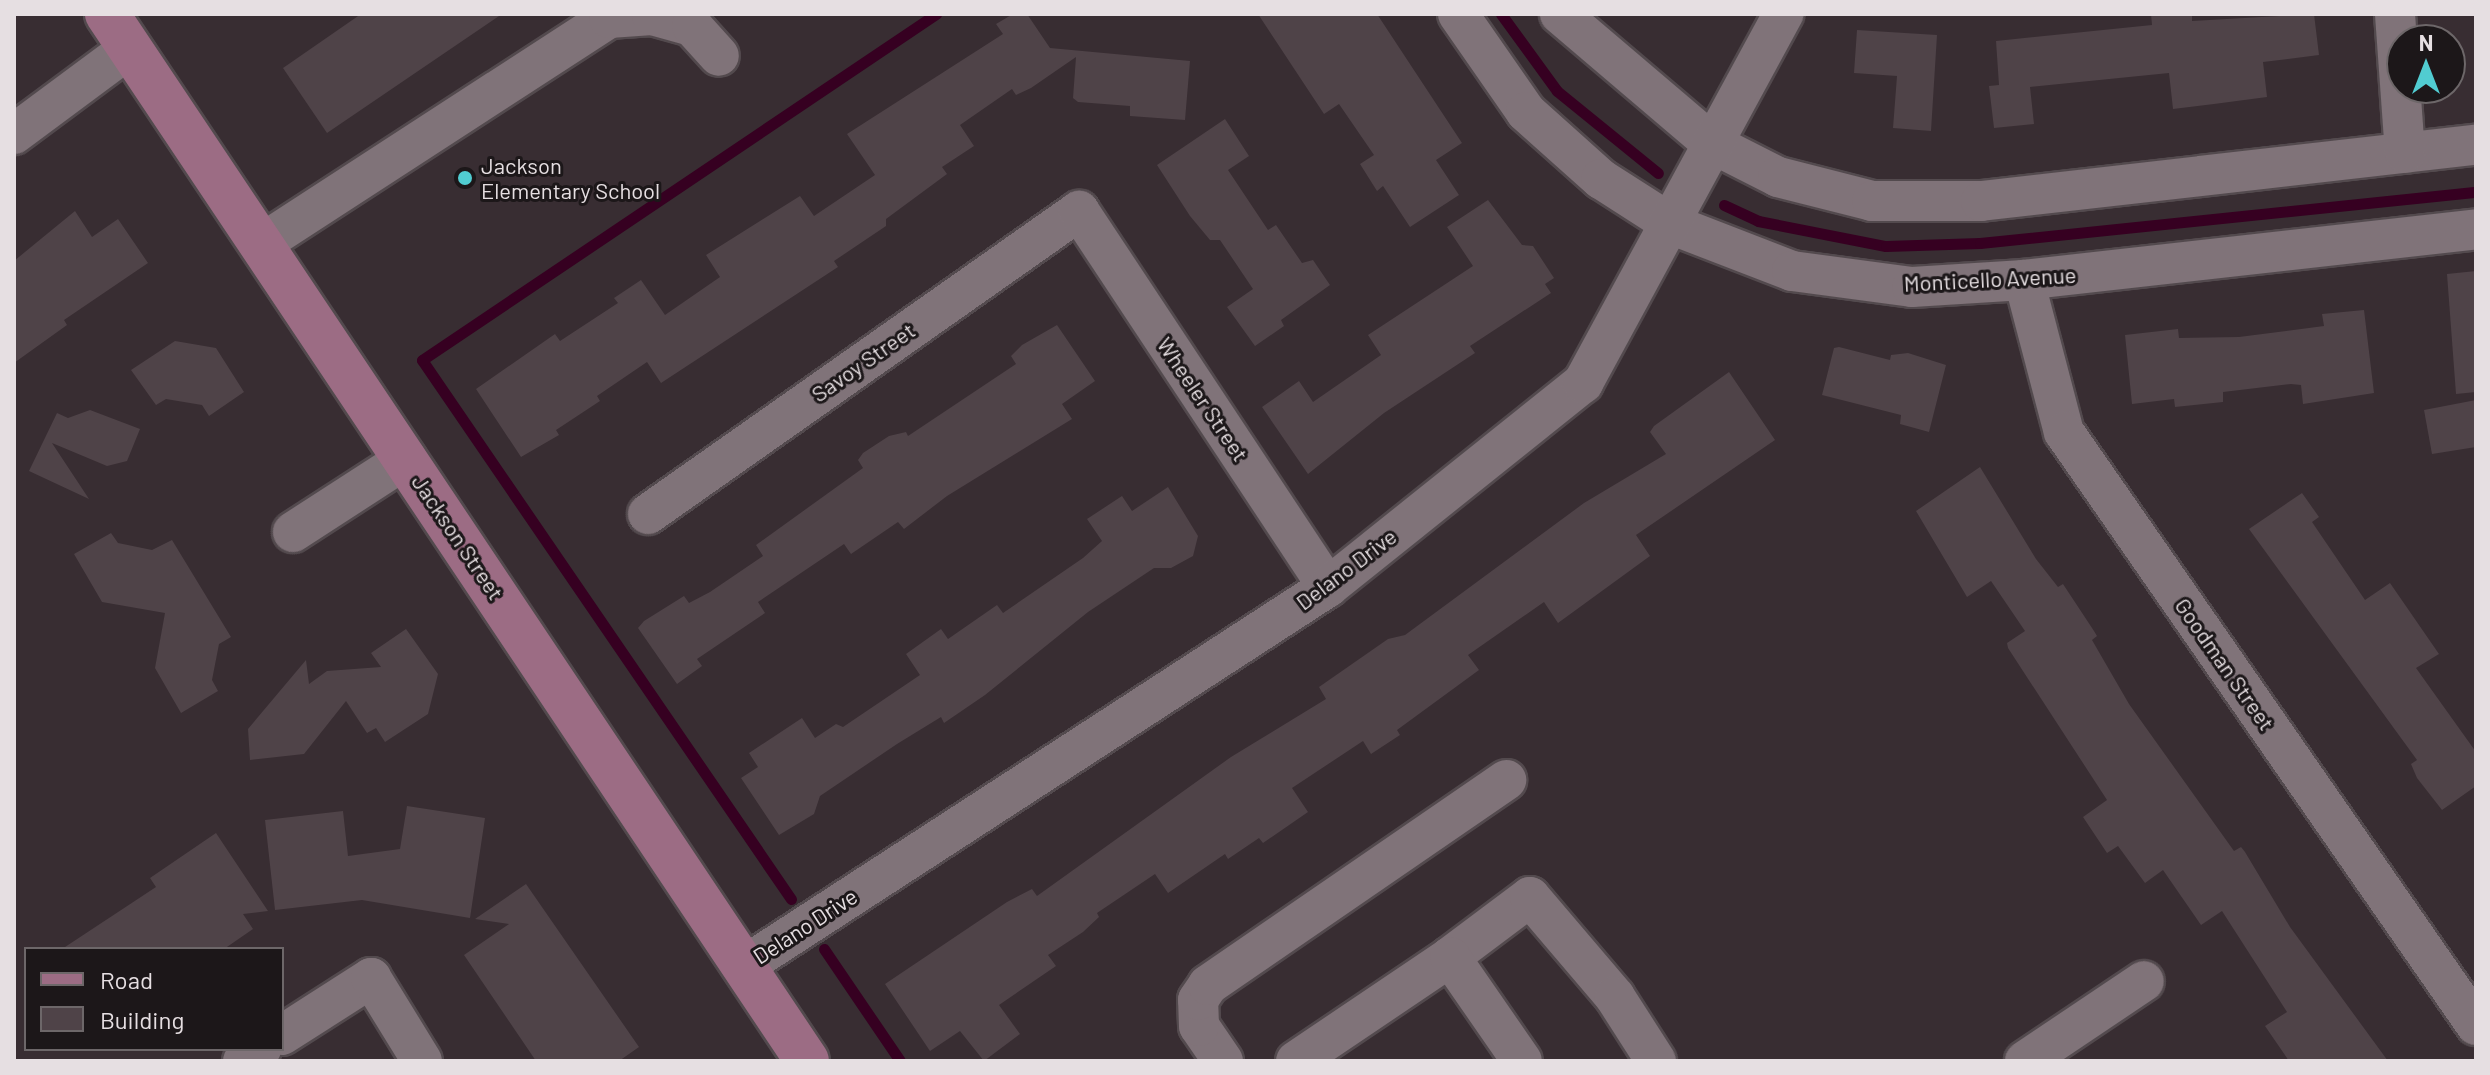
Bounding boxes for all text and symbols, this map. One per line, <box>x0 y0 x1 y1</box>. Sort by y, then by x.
north arrow <box>2386 24 2466 104</box>
text: N <box>2419 29 2433 55</box>
place label: Jackson Elementary School <box>481 152 660 204</box>
marker: Jackson Elementary School <box>456 169 474 187</box>
street label: Monticello Avenue <box>1903 261 2077 297</box>
street label: Savoy Street <box>806 317 920 407</box>
street label: Wheeler Street <box>1152 332 1254 466</box>
street label: Jackson Street <box>406 469 510 605</box>
street label: Delano Drive <box>1291 523 1401 615</box>
street label: Goodman Street <box>2170 593 2280 735</box>
street label: Delano Drive <box>748 883 862 969</box>
legend <box>24 947 284 1051</box>
text: Road <box>100 965 153 994</box>
text: Building <box>100 1005 184 1034</box>

